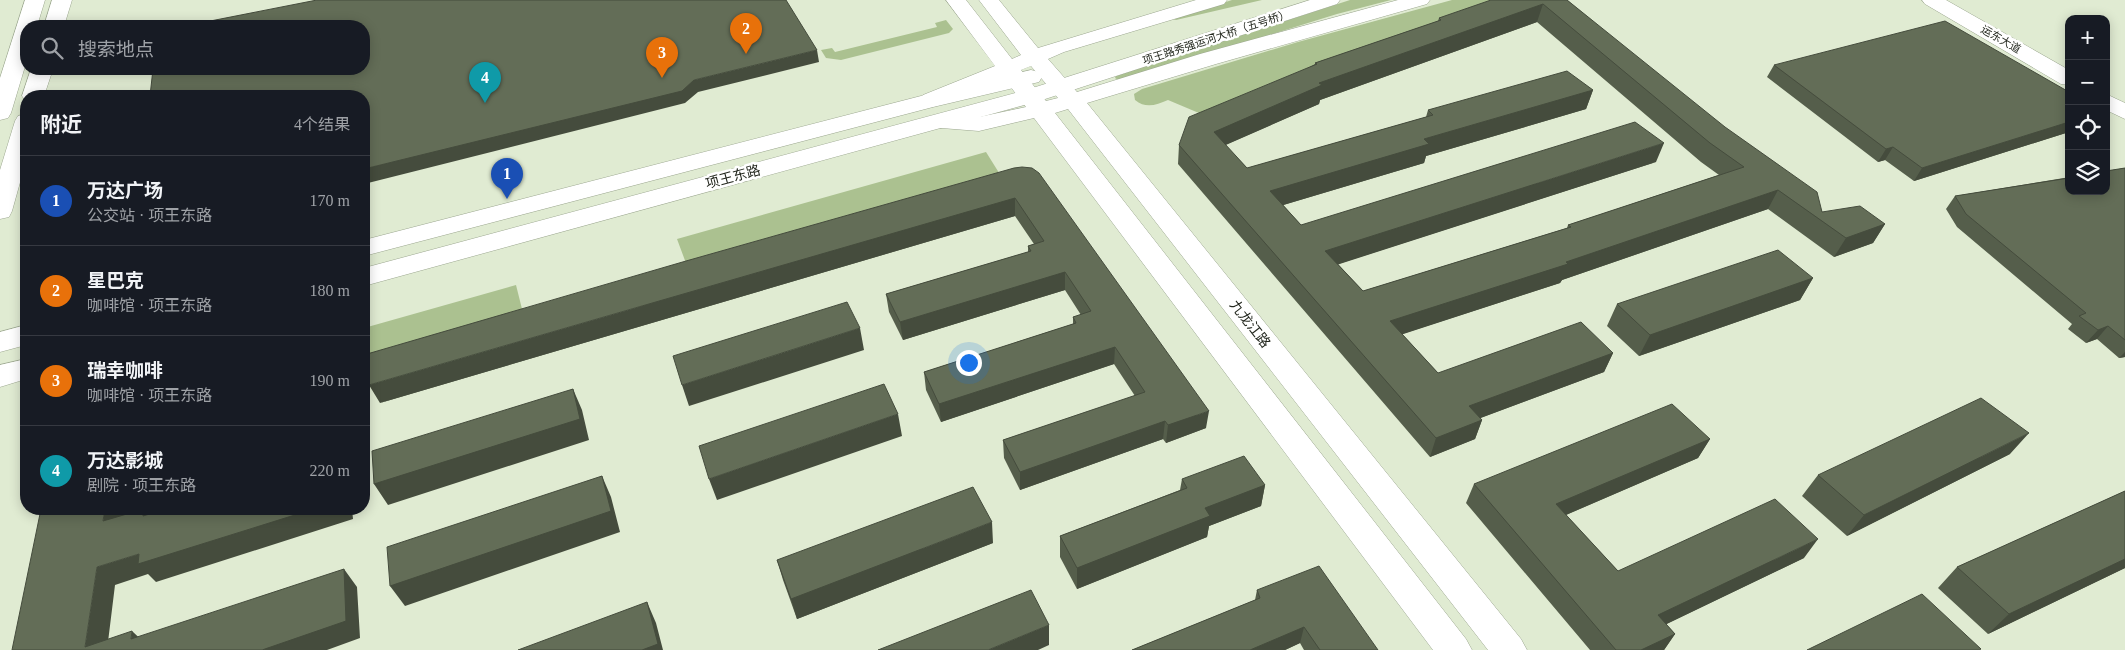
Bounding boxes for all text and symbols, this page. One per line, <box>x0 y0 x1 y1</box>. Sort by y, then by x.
street label: 项王路秀强运河大桥（五号桥） <box>1141 7 1291 67</box>
pin: 2 <box>730 13 762 54</box>
map controls <box>2065 15 2110 195</box>
button: + <box>2065 15 2110 60</box>
search box <box>20 20 370 75</box>
street label: 运东大道 <box>1979 23 2023 55</box>
icon: search <box>38 34 66 62</box>
pin: 3 <box>646 37 678 78</box>
text: 搜索地点 <box>78 39 154 60</box>
button: − <box>2065 60 2110 105</box>
pin: 4 <box>469 62 501 103</box>
button: locate <box>2065 105 2110 150</box>
text: 附近 <box>40 113 82 137</box>
text: 4个结果 <box>294 116 350 133</box>
button: layers <box>2065 150 2110 195</box>
pin: 1 <box>491 158 523 199</box>
street label: 项王东路 <box>704 163 762 191</box>
text: 万达广场 <box>87 180 163 201</box>
text: 1 <box>52 192 60 209</box>
text: 170 m <box>310 192 350 209</box>
text: 公交站 · 项王东路 <box>87 207 212 224</box>
text: 星巴克 <box>87 270 144 291</box>
text: 2 <box>52 282 60 299</box>
text: 180 m <box>310 282 350 299</box>
text: 咖啡馆 · 项王东路 <box>87 297 212 314</box>
street label: 九龙江路 <box>1227 297 1274 351</box>
your location <box>956 350 982 376</box>
text: 瑞幸咖啡 <box>87 360 163 381</box>
text: 3 <box>52 372 60 389</box>
text: 190 m <box>310 372 350 389</box>
text: 咖啡馆 · 项王东路 <box>87 387 212 404</box>
text: 万达影城 <box>87 450 163 471</box>
text: 4 <box>52 462 60 479</box>
text: 220 m <box>310 462 350 479</box>
text: 剧院 · 项王东路 <box>87 477 196 494</box>

